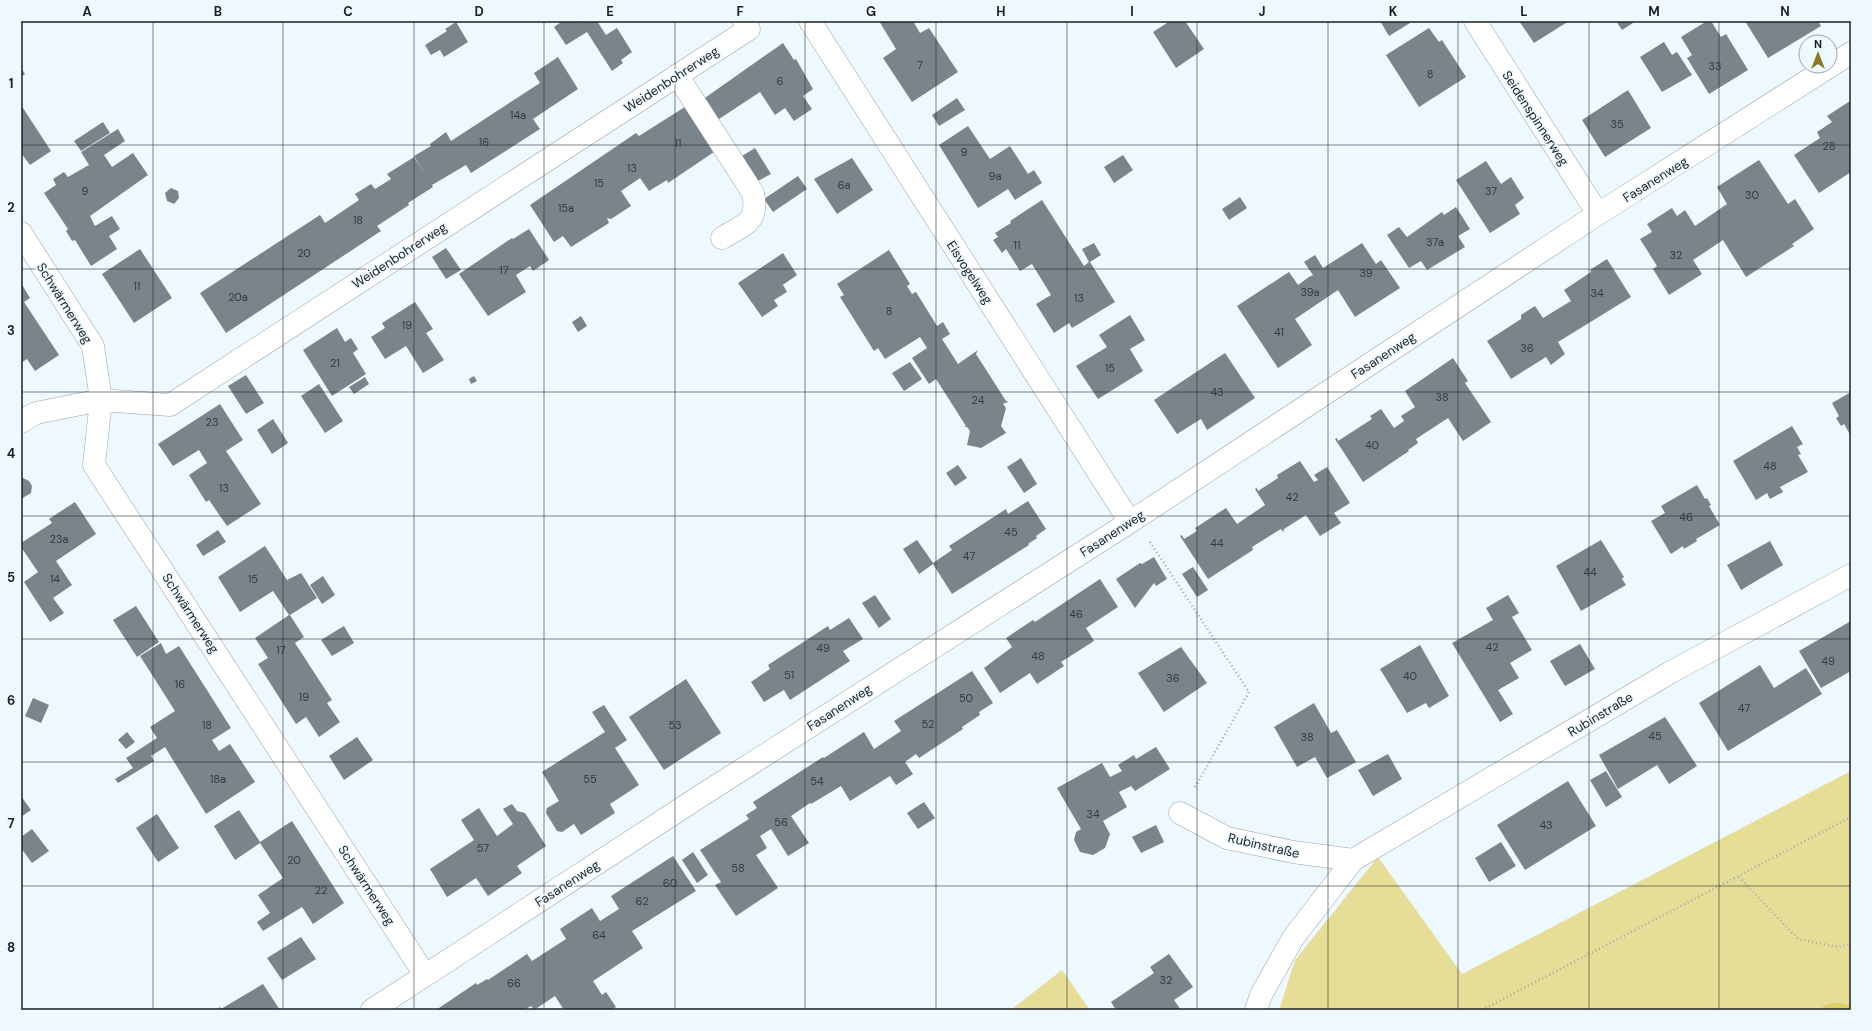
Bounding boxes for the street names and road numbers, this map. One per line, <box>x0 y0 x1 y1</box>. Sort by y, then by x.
street label: Weidenbohrerweg <box>621 42 722 116</box>
street label: Seidenspinnerweg <box>1498 67 1573 169</box>
street label: Fasanenweg <box>1619 153 1691 206</box>
street label: Weidenbohrerweg <box>349 218 450 292</box>
street label: Eisvogelweg <box>943 237 996 307</box>
street label: Schwärmerweg <box>33 260 96 347</box>
street label: Fasanenweg <box>1348 328 1419 383</box>
street label: Fasanenweg <box>1077 506 1148 561</box>
street label: Schwärmerweg <box>158 570 223 657</box>
street label: Fasanenweg <box>804 680 875 735</box>
street label: Rubinstraße <box>1565 688 1636 740</box>
street label: Rubinstraße <box>1226 829 1301 862</box>
street label: Schwärmerweg <box>334 842 399 929</box>
street label: Fasanenweg <box>532 856 603 911</box>

